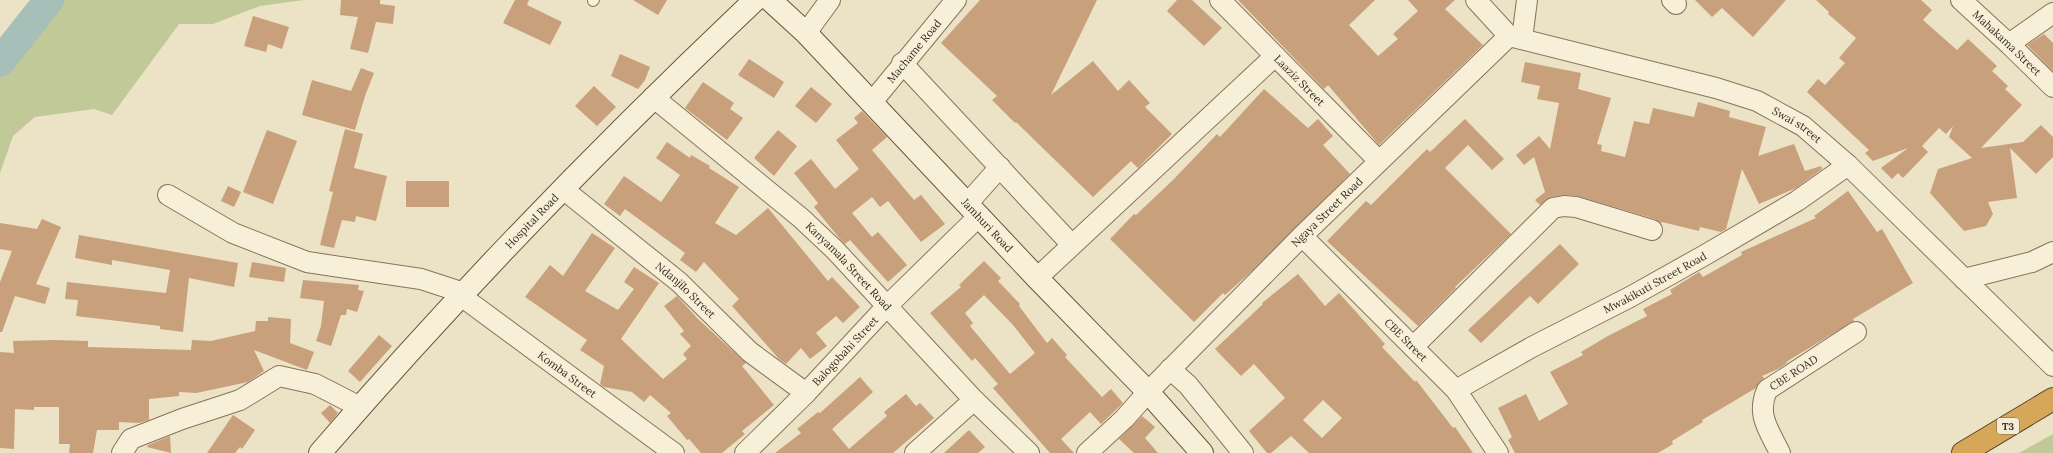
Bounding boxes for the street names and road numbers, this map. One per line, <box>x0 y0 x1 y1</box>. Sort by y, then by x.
street label: Mahakama Street <box>1970 7 2045 79</box>
street label: Machame Road <box>884 16 944 86</box>
street label: Laaziz Street <box>1271 52 1328 109</box>
street label: Swai street <box>1770 104 1825 147</box>
street label: Ngaya Street Road <box>1288 174 1366 250</box>
street label: Hospital Road <box>502 190 562 252</box>
street label: Jamhuri Road <box>958 195 1016 255</box>
street label: Kanyamala Street Road <box>803 219 895 314</box>
street label: Mwakikuti Street Road <box>1601 248 1709 317</box>
street label: Ndanjílo Street <box>653 259 719 322</box>
street label: Balogobahi Street <box>809 313 882 389</box>
street label: CBE Street <box>1381 315 1431 365</box>
street label: Komba Street <box>535 348 600 401</box>
street label: CBE ROAD <box>1767 352 1820 393</box>
road number: T3 <box>1997 418 2019 434</box>

